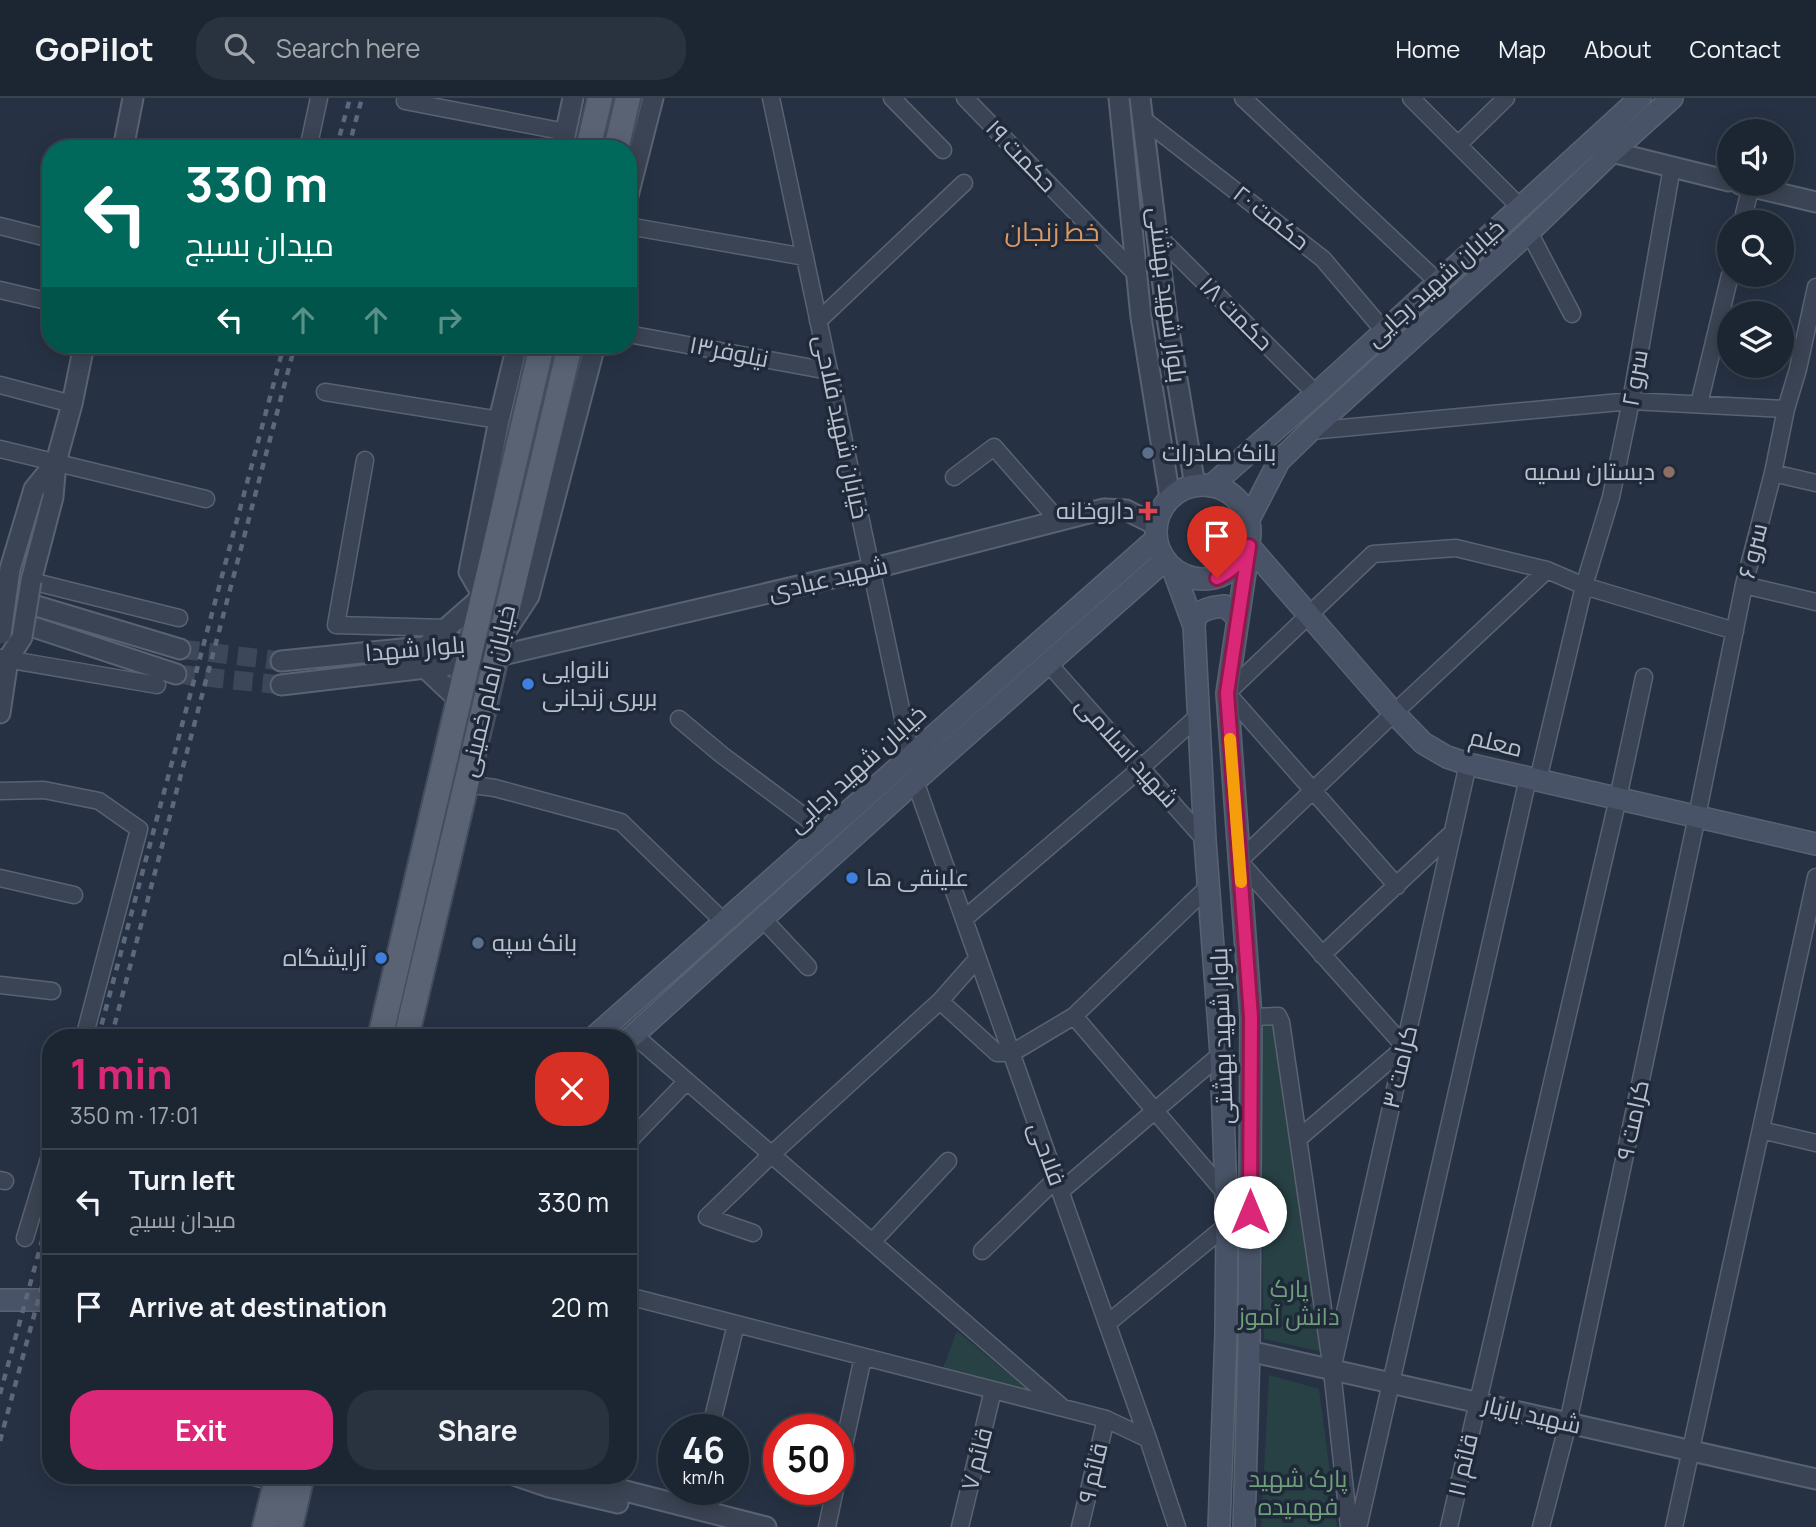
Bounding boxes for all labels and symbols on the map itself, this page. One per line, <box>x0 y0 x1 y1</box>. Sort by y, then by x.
street label: حکمت ۱۹ <box>979 111 1065 199</box>
street label: حکمت ۲۰ <box>1227 177 1317 257</box>
street label: بلوار شهید بهشتی <box>1141 205 1196 385</box>
street label: خیابان شهید رجایی <box>1357 211 1511 353</box>
district label: خط زنجان <box>1005 213 1099 249</box>
street label: حکمت ۱۸ <box>1193 269 1281 357</box>
street label: نیلوفر۱۳ <box>687 327 772 374</box>
street label: خیابان شهید فلاحی <box>807 332 878 522</box>
street label: سرو ۲ <box>1612 347 1655 409</box>
place label: بانک صادرات <box>1162 435 1276 468</box>
marker: بانک صادرات <box>1140 445 1156 461</box>
place label: دبستان سمیه <box>1524 454 1655 487</box>
marker: دبستان سمیه <box>1661 464 1677 480</box>
place label: داروخانه <box>1056 493 1134 526</box>
marker: داروخانه <box>1140 503 1156 519</box>
pin <box>1187 506 1247 578</box>
street label: سرو ۶ <box>1729 519 1774 582</box>
street label: شهید عبادی <box>765 548 891 607</box>
street label: خیابان امام خمینی <box>451 602 523 780</box>
street label: بلوار شهدا <box>364 627 466 668</box>
place label: نانوایی بربری زنجانی <box>542 652 657 713</box>
marker: نانوایی بربری زنجانی <box>520 676 536 692</box>
street label: شهید اسلامی <box>1069 688 1187 814</box>
street label: خیابان شهید رجایی <box>779 697 933 839</box>
street label: معلم <box>1466 719 1526 765</box>
place label: علینقی ها <box>866 860 969 893</box>
marker: علینقی ها <box>844 870 860 886</box>
place label: بانک سپه <box>492 925 577 958</box>
marker: بانک سپه <box>470 935 486 951</box>
place label: آرایشگاه <box>283 940 368 973</box>
street label: بلوار شهید بهشتی <box>1201 947 1240 1125</box>
marker: آرایشگاه <box>373 950 389 966</box>
street label: کرامت ۳ <box>1373 1022 1424 1112</box>
street label: کرامت ۹ <box>1607 1077 1656 1163</box>
street label: فلاحی <box>1022 1117 1075 1190</box>
position arrow <box>1213 1175 1287 1249</box>
park label: پارک دانش آموز <box>1236 1271 1340 1332</box>
street label: شهید بازیار <box>1478 1386 1585 1441</box>
speed limit sign: 50 <box>763 1414 854 1505</box>
street label: قائم ۷ <box>952 1424 1000 1494</box>
street label: قائم ۱۱ <box>1438 1430 1486 1500</box>
street label: قائم ۹ <box>1069 1439 1115 1506</box>
park label: پارک شهید فهمیده <box>1249 1461 1348 1522</box>

